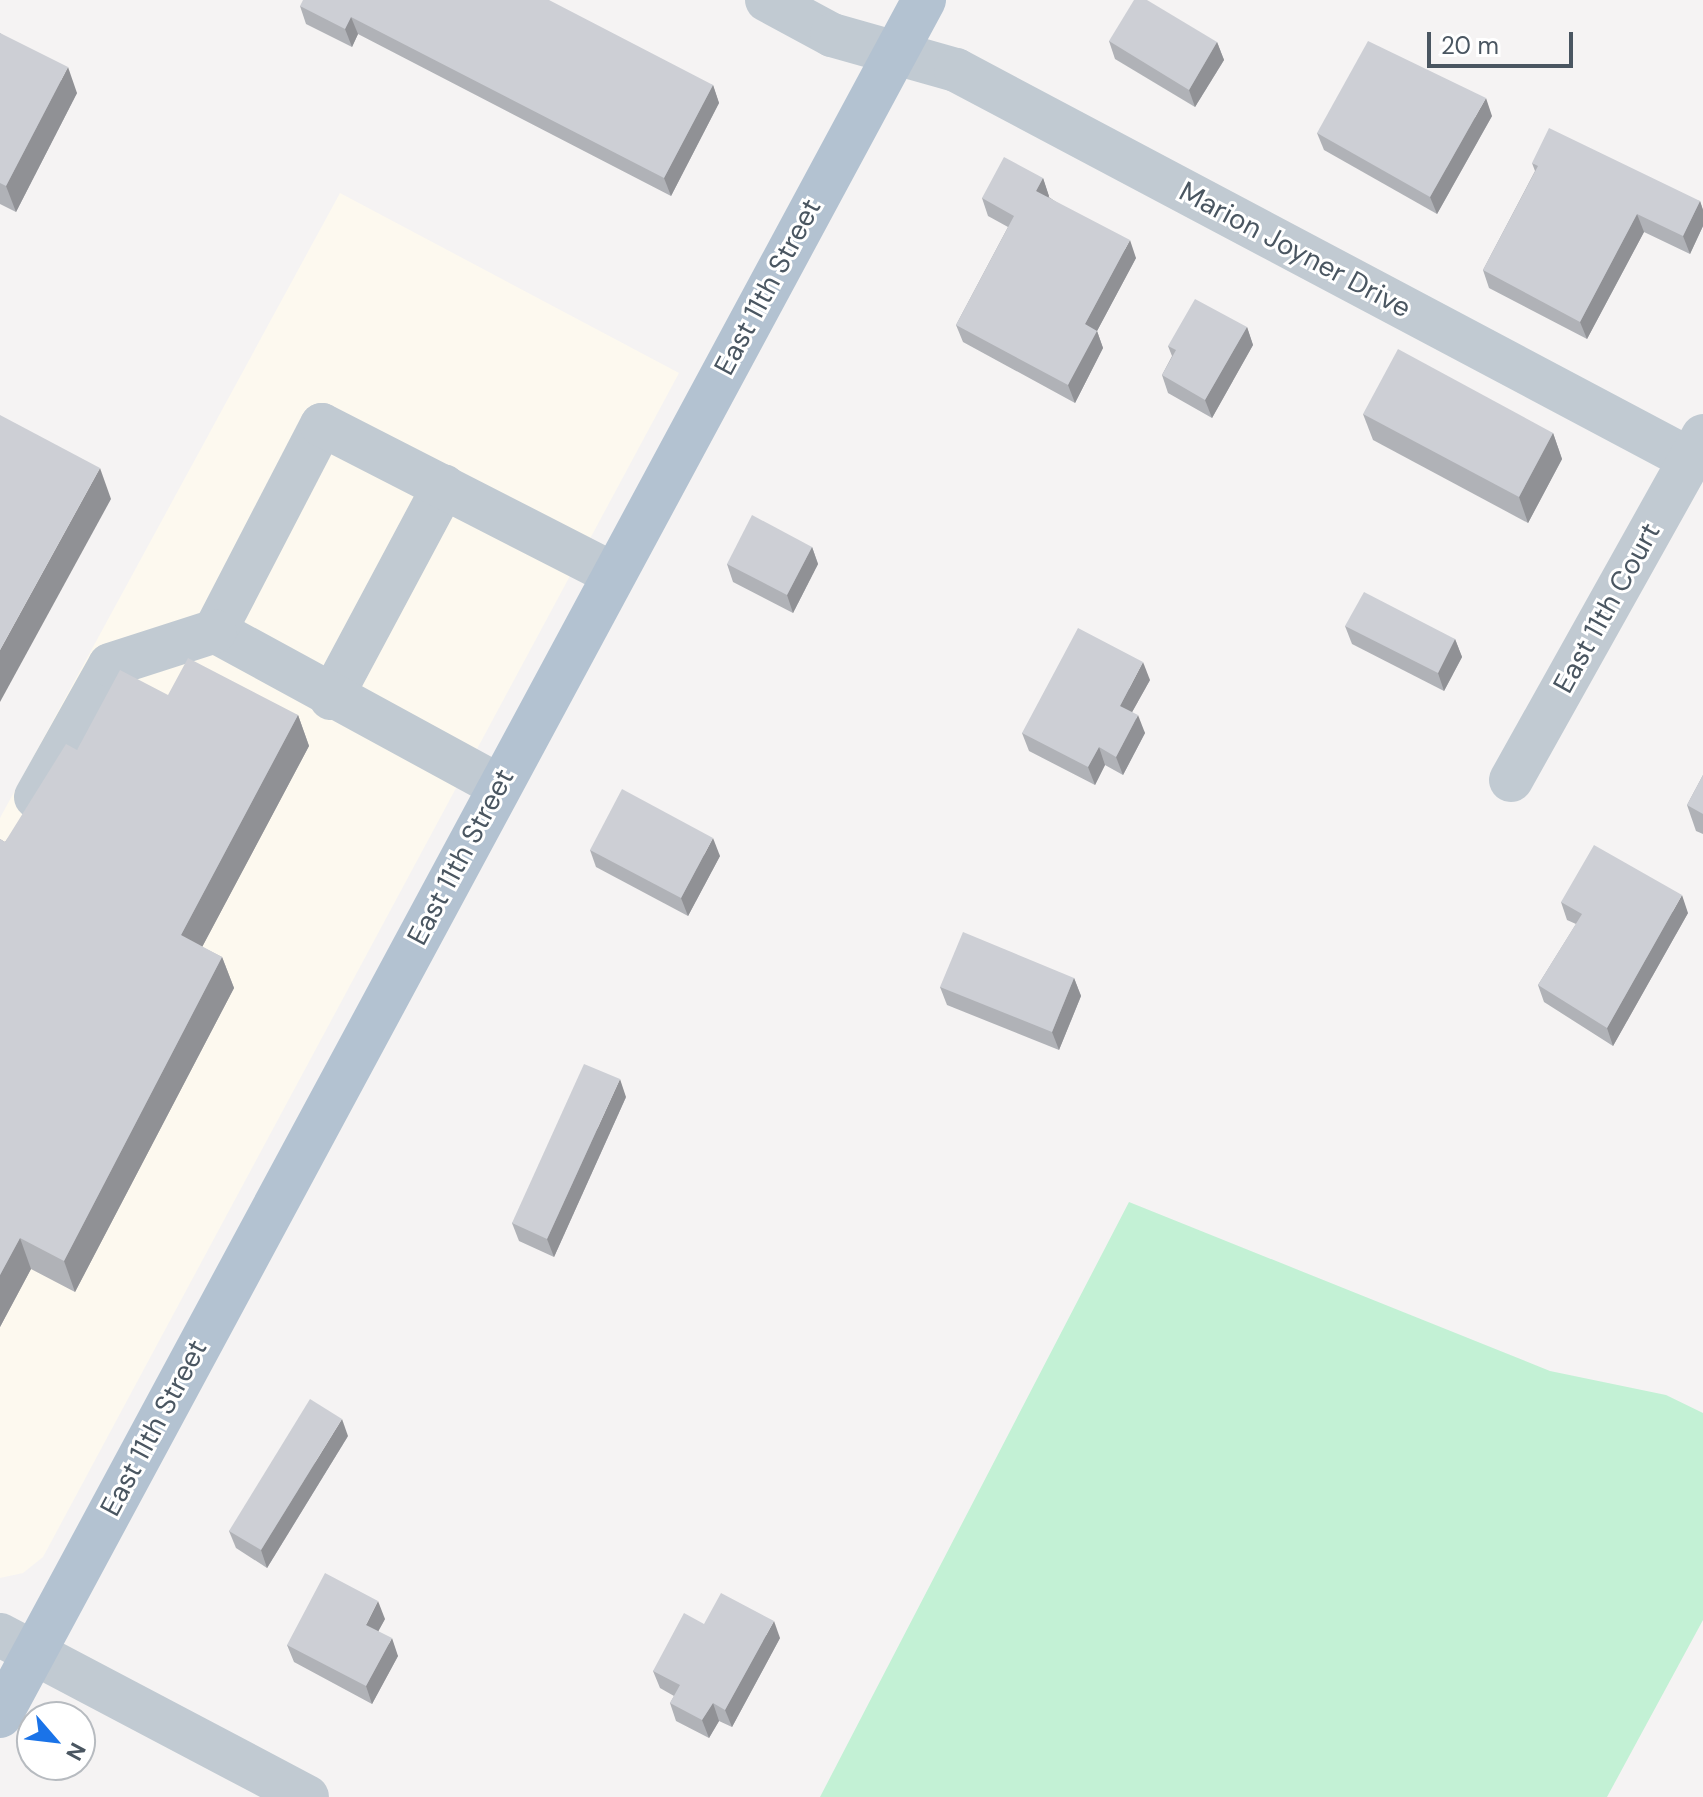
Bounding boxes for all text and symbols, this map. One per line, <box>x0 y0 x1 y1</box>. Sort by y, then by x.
scale bar <box>1431 16 1577 66</box>
text: 20 m <box>1441 30 1499 61</box>
street label: Marion Joyner Drive <box>1174 175 1416 325</box>
street label: East 11th Street <box>708 193 828 381</box>
street label: East 11th Court <box>1546 517 1668 699</box>
street label: East 11th Street <box>401 763 521 951</box>
street label: East 11th Street <box>94 1334 214 1522</box>
north arrow <box>16 1701 96 1781</box>
text: N <box>59 1738 92 1765</box>

